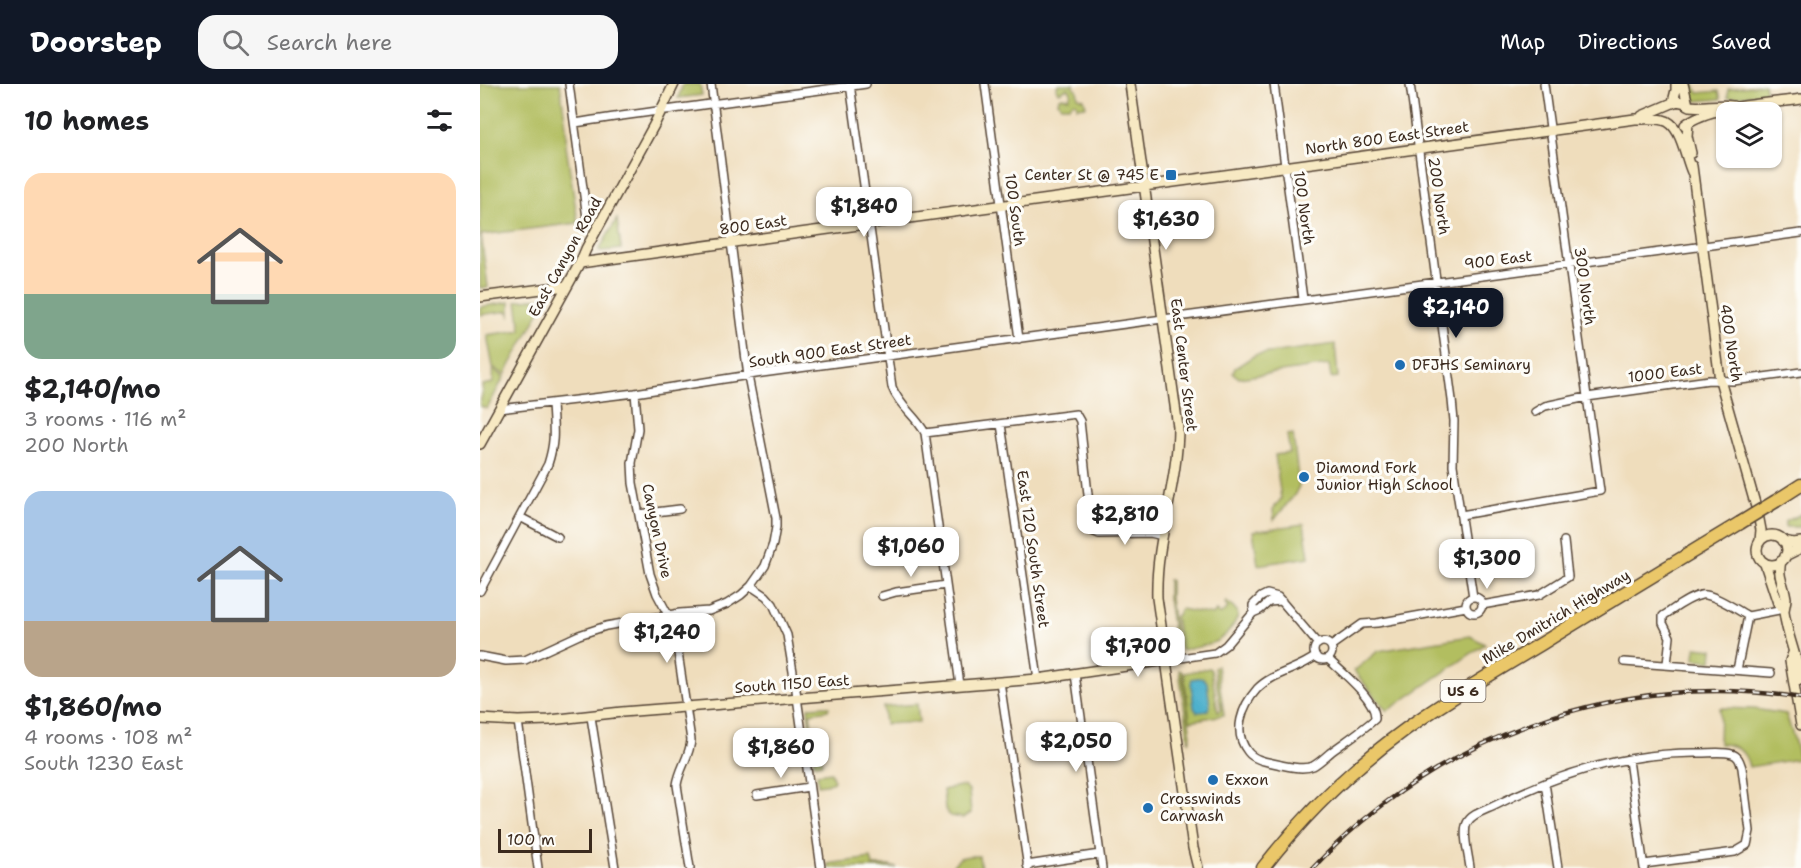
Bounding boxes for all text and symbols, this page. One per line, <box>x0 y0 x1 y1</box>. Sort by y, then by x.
search box <box>198 15 618 69</box>
text: Doorstep <box>30 23 162 61</box>
icon: search <box>219 26 252 59</box>
text: Search here <box>267 28 393 57</box>
text: Map <box>1500 28 1545 56</box>
text: Directions <box>1578 28 1678 56</box>
text: Saved <box>1711 28 1771 56</box>
map controls <box>1716 102 1782 168</box>
button: layers <box>1716 102 1782 168</box>
text: 10 homes <box>24 103 149 138</box>
icon: filters <box>423 104 456 137</box>
street label: North 800 East Street <box>1304 117 1470 159</box>
street label: 200 North <box>1424 156 1454 236</box>
place label: Center St @ 745 E <box>1025 165 1159 185</box>
marker: Center St @ 745 E <box>1164 168 1178 182</box>
street label: 100 North <box>1289 170 1319 246</box>
street label: 100 South <box>1000 172 1030 248</box>
pin: $1,840 <box>815 187 913 238</box>
street label: East Canyon Road <box>524 193 606 320</box>
text: $1,840 <box>830 193 898 219</box>
pin: $1,630 <box>1117 200 1215 251</box>
text: $1,630 <box>1132 206 1200 232</box>
street label: 800 East <box>718 210 788 240</box>
icon: home <box>186 212 294 320</box>
street label: 900 East <box>1463 246 1533 274</box>
street label: 300 North <box>1570 246 1600 326</box>
pin: $2,140 <box>1407 288 1505 339</box>
text: $2,140 <box>1422 294 1490 320</box>
street label: East Center Street <box>1166 297 1202 433</box>
street label: 400 North <box>1715 302 1747 384</box>
street label: South 900 East Street <box>747 330 913 372</box>
place label: DFJHS Seminary <box>1412 355 1531 375</box>
marker: DFJHS Seminary <box>1393 358 1407 372</box>
street label: 1000 East <box>1627 359 1703 387</box>
text: $2,140/mo <box>24 371 161 406</box>
text: 3 rooms · 116 m² <box>24 406 186 432</box>
text: 200 North <box>24 432 129 458</box>
place label: Diamond Fork Junior High School <box>1316 458 1454 495</box>
street label: East 120 South Street <box>1012 469 1054 629</box>
marker: Diamond Fork Junior High School <box>1297 470 1311 484</box>
street label: Canyon Drive <box>637 482 677 580</box>
pin: $2,810 <box>1076 495 1174 546</box>
text: $2,810 <box>1091 501 1159 527</box>
pin: $1,060 <box>862 527 960 578</box>
icon: home <box>186 530 294 638</box>
text: $1,060 <box>877 533 945 559</box>
pin: $1,300 <box>1438 539 1536 590</box>
text: $1,300 <box>1453 545 1521 571</box>
street label: Mike Dmitrich Highway <box>1478 565 1634 669</box>
pin: $1,240 <box>618 613 716 664</box>
text: $1,240 <box>633 619 701 645</box>
pin: $1,700 <box>1089 627 1187 678</box>
text: $1,700 <box>1105 633 1171 659</box>
street label: South 1150 East <box>734 670 850 698</box>
road number: US 6 <box>1440 680 1486 702</box>
text: $1,860/mo <box>24 689 162 724</box>
pin: $2,050 <box>1027 722 1125 773</box>
text: 4 rooms · 108 m² <box>24 724 193 750</box>
pin: $1,860 <box>732 728 830 779</box>
text: $2,050 <box>1040 728 1112 754</box>
text: $1,860 <box>747 734 815 760</box>
text: South 1230 East <box>24 750 184 776</box>
place label: Exxon <box>1225 770 1268 790</box>
marker: Exxon <box>1206 773 1220 787</box>
place label: Crosswinds Carwash <box>1160 789 1241 826</box>
marker: Crosswinds Carwash <box>1141 801 1155 815</box>
scale bar <box>498 826 592 854</box>
text: 100 m <box>507 829 555 850</box>

